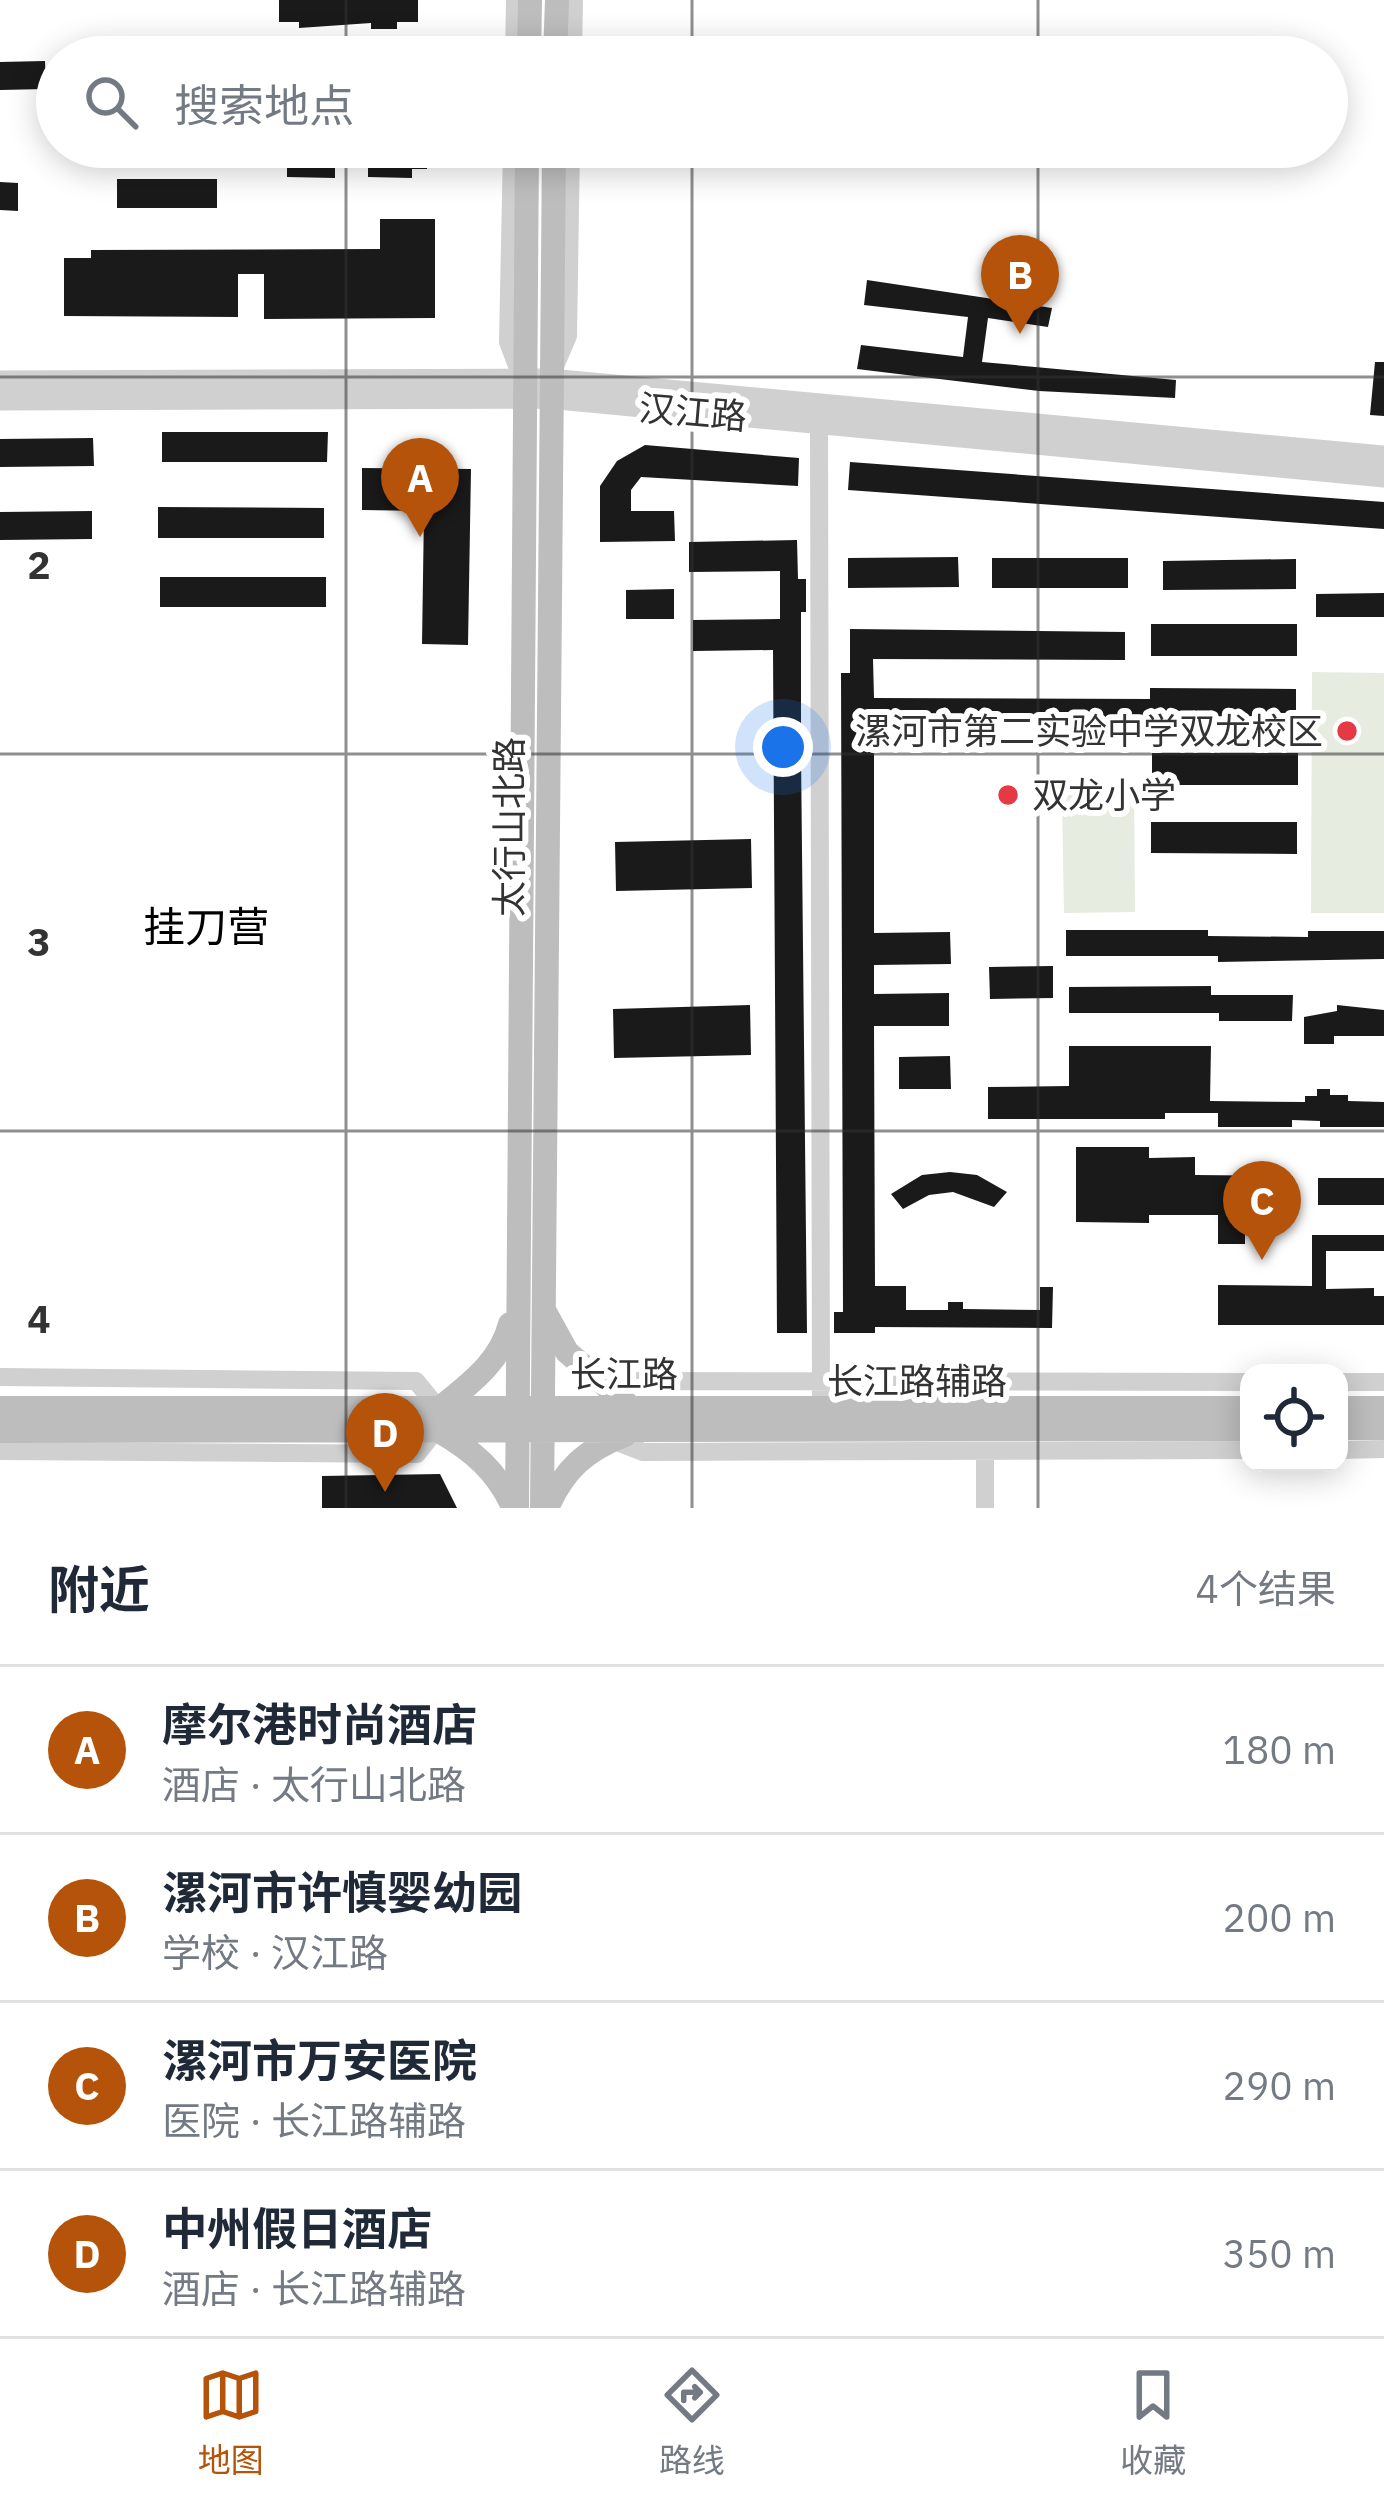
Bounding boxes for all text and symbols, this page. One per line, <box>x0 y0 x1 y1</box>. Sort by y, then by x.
search box <box>36 36 1348 168</box>
icon: search <box>78 69 144 135</box>
text: 搜索地点 <box>174 76 354 134</box>
pin: B <box>981 235 1059 334</box>
street label: 汉江路 <box>637 383 749 440</box>
pin: A <box>381 438 459 537</box>
text: 2 <box>27 539 51 590</box>
place label: 漯河市第二实验中学双龙校区 <box>855 707 1323 754</box>
your location <box>753 717 813 777</box>
marker: 漯河市第二实验中学双龙校区 <box>1334 718 1360 744</box>
street label: 太行山北路 <box>485 737 532 917</box>
place label: 双龙小学 <box>1032 771 1176 818</box>
marker: 双龙小学 <box>995 782 1021 808</box>
district label: 挂刀营 <box>143 899 269 954</box>
text: 3 <box>27 916 51 967</box>
pin: C <box>1223 1161 1301 1260</box>
text: 4 <box>27 1293 51 1344</box>
street label: 长江路 <box>570 1350 678 1397</box>
street label: 长江路辅路 <box>827 1357 1007 1404</box>
map controls <box>1240 1364 1348 1472</box>
button: locate <box>1240 1364 1348 1472</box>
pin: D <box>346 1393 424 1492</box>
text: 附近 <box>48 1556 150 1622</box>
text: 4个结果 <box>1196 1563 1336 1614</box>
text: 摩尔港时尚酒店 <box>162 1695 477 1753</box>
text: A <box>74 1724 100 1775</box>
text: 180 m <box>1223 1724 1336 1775</box>
text: 酒店 · 太行山北路 <box>162 1759 466 1810</box>
text: 漯河市许慎婴幼园 <box>162 1863 522 1921</box>
text: B <box>74 1892 100 1943</box>
text: 200 m <box>1223 1892 1336 1943</box>
text: 学校 · 汉江路 <box>162 1927 388 1978</box>
text: 漯河市万安医院 <box>162 2031 477 2089</box>
text: C <box>74 2060 100 2111</box>
text: 290 m <box>1223 2060 1336 2111</box>
text: 医院 · 长江路辅路 <box>162 2095 466 2146</box>
text: 中州假日酒店 <box>162 2199 432 2257</box>
text: D <box>73 2228 101 2279</box>
text: 350 m <box>1223 2228 1336 2279</box>
text: 酒店 · 长江路辅路 <box>162 2263 466 2314</box>
tab: 地图 <box>198 2362 264 2482</box>
tab: 路线 <box>659 2362 725 2482</box>
tab: 收藏 <box>1120 2362 1186 2482</box>

